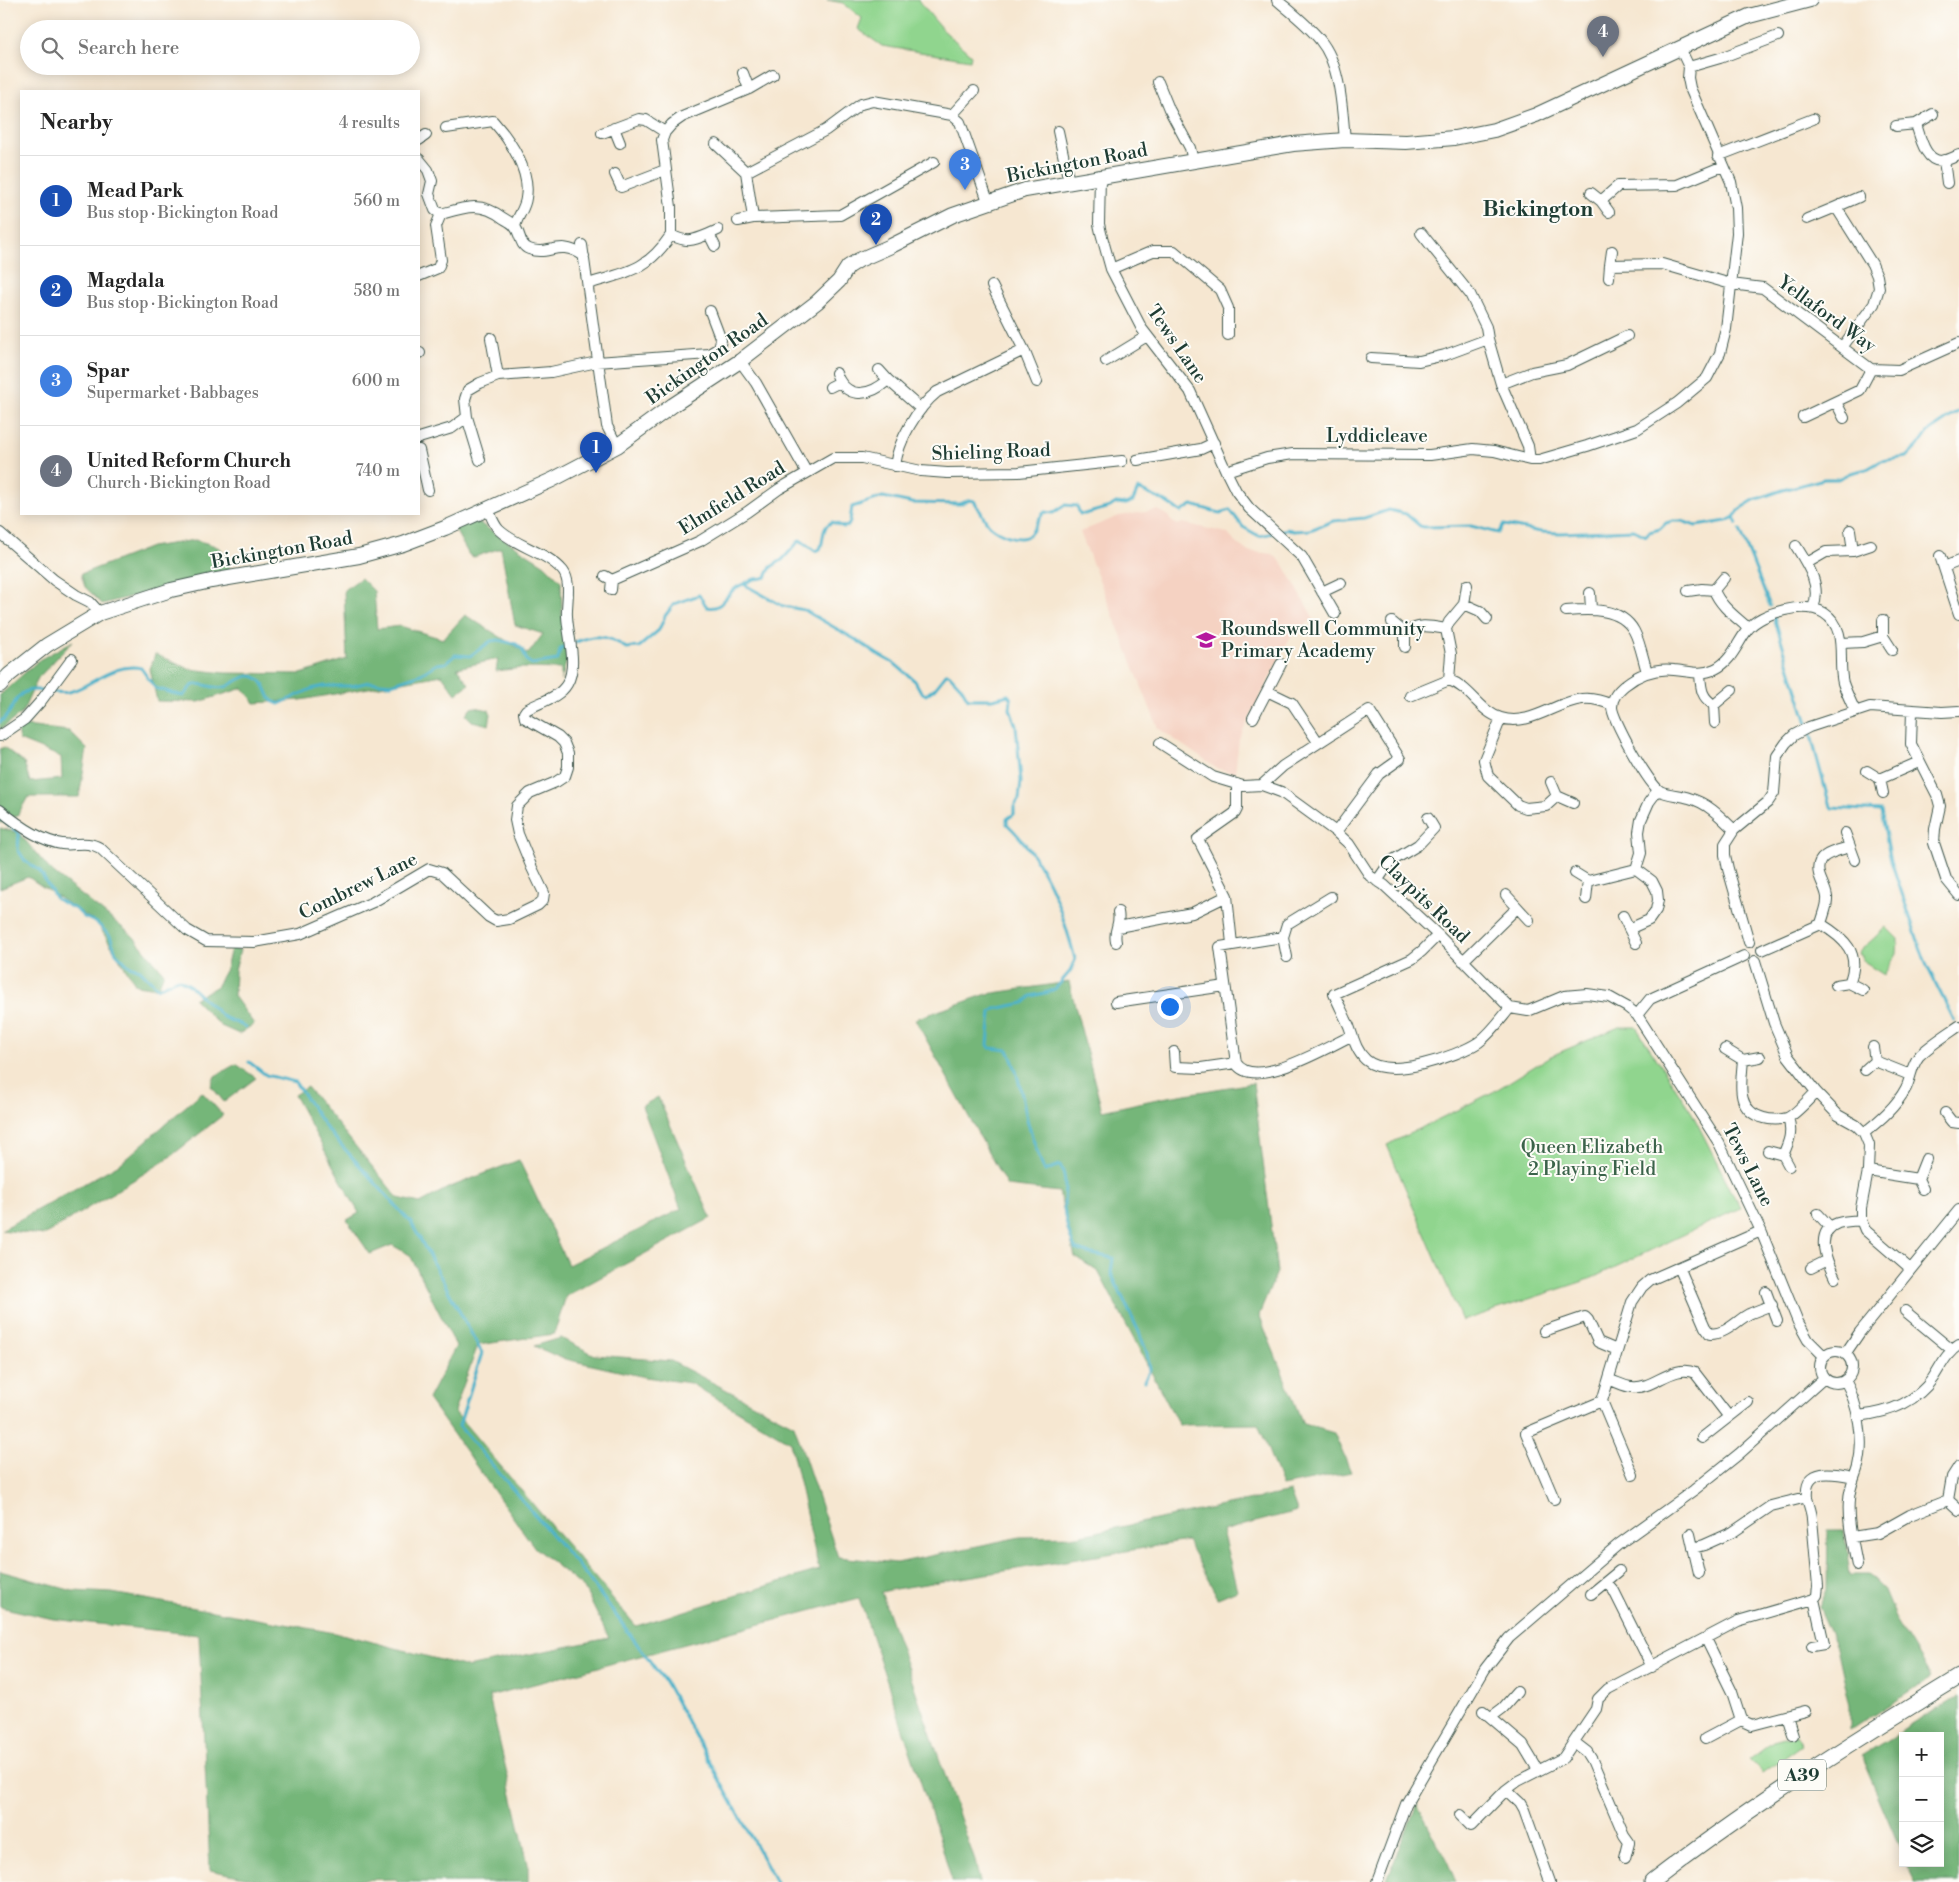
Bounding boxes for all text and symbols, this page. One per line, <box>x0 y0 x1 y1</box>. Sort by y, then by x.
pin: 4 <box>1587 16 1619 57</box>
search box <box>20 20 420 75</box>
icon: search <box>38 34 66 62</box>
text: Search here <box>78 36 179 60</box>
text: Nearby <box>40 110 113 136</box>
text: 4 results <box>339 113 400 133</box>
street label: Bickington Road <box>1004 138 1150 189</box>
pin: 3 <box>949 149 981 190</box>
text: Mead Park <box>87 179 184 203</box>
text: 1 <box>52 191 60 211</box>
text: 560 m <box>354 191 400 211</box>
district label: Bickington <box>1483 197 1593 223</box>
text: Bus stop · Bickington Road <box>87 203 278 223</box>
pin: 2 <box>860 204 892 245</box>
text: Magdala <box>87 269 164 293</box>
street label: Yellaford Way <box>1772 270 1882 358</box>
text: 2 <box>51 281 61 301</box>
text: 580 m <box>353 281 400 301</box>
text: Bus stop · Bickington Road <box>87 293 278 313</box>
street label: Tews Lane <box>1141 300 1213 388</box>
street label: Bickington Road <box>641 308 773 410</box>
text: Spar <box>87 359 130 383</box>
text: 3 <box>51 371 61 391</box>
text: 600 m <box>352 371 400 391</box>
text: Supermarket · Babbages <box>87 383 259 403</box>
street label: Lyddicleave <box>1326 424 1428 448</box>
pin: 1 <box>580 432 612 473</box>
street label: Shieling Road <box>931 438 1051 466</box>
text: United Reform Church <box>87 449 291 473</box>
street label: Elmfield Road <box>674 456 790 540</box>
text: 4 <box>51 461 61 481</box>
text: 740 m <box>355 461 400 481</box>
text: Church · Bickington Road <box>87 473 271 493</box>
street label: Bickington Road <box>208 526 355 574</box>
place label: Roundswell Community Primary Academy <box>1221 617 1426 663</box>
school or university icon: Roundswell Community Primary Academy <box>1195 629 1217 651</box>
street label: Combrew Lane <box>295 847 421 925</box>
street label: Claypits Road <box>1373 850 1475 949</box>
your location <box>1157 994 1183 1020</box>
street label: Tews Lane <box>1717 1119 1779 1211</box>
park label: Queen Elizabeth 2 Playing Field <box>1521 1135 1663 1181</box>
map controls <box>1899 1732 1944 1867</box>
button: + <box>1899 1732 1944 1777</box>
road number: A39 <box>1778 1760 1826 1790</box>
button: − <box>1899 1777 1944 1822</box>
button: layers <box>1899 1822 1944 1867</box>

